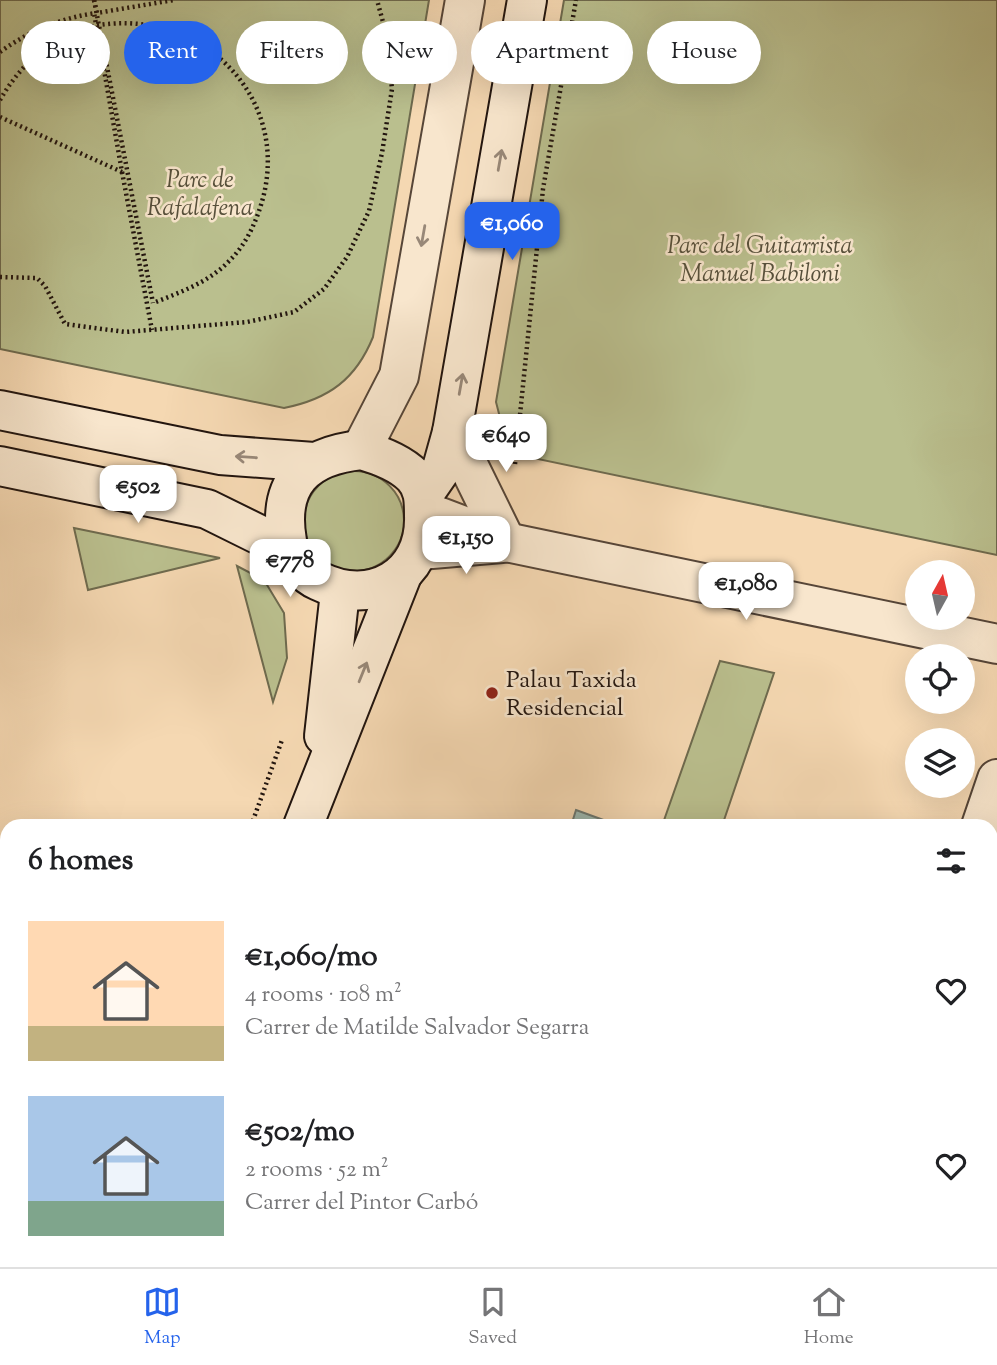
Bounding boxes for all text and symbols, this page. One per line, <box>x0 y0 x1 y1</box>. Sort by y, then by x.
chip: Buy <box>21 21 110 84</box>
chip: Rent <box>124 21 222 84</box>
chip: Filters <box>236 21 348 84</box>
chip: New <box>362 21 457 84</box>
chip: Apartment <box>471 21 633 84</box>
chip: House <box>647 21 761 84</box>
one-way arrow <box>493 149 507 172</box>
park label: Parc de Rafalafena <box>147 164 253 226</box>
pin: €1,060 <box>455 202 569 262</box>
text: €1,060 <box>481 208 543 241</box>
one-way arrow <box>416 224 429 247</box>
park label: Parc del Guitarrista Manuel Babiloni <box>667 230 853 292</box>
one-way arrow <box>455 373 468 396</box>
pin: €640 <box>465 414 547 474</box>
text: €640 <box>482 420 530 453</box>
one-way arrow <box>235 450 257 463</box>
pin: €502 <box>97 466 179 525</box>
text: €502 <box>116 471 160 504</box>
pin: €1,150 <box>409 516 523 576</box>
text: €1,150 <box>438 522 494 555</box>
pin: €778 <box>249 540 331 599</box>
text: €778 <box>266 545 314 578</box>
north arrow <box>905 560 975 630</box>
map controls <box>905 560 975 798</box>
pin: €1,080 <box>689 562 803 622</box>
text: €1,080 <box>715 568 777 601</box>
button: locate <box>905 644 975 714</box>
one-way arrow <box>357 662 370 684</box>
place label: Palau Taxida Residencial <box>506 664 637 726</box>
marker: Palau Taxida Residencial <box>484 685 500 701</box>
button: layers <box>905 728 975 798</box>
text: 6 homes <box>28 840 133 883</box>
icon: filters <box>932 842 970 880</box>
text: €1,060/mo <box>245 936 378 979</box>
icon: home <box>84 949 168 1033</box>
icon: heart <box>932 972 970 1010</box>
text: 4 rooms · 108 m² <box>245 979 402 1012</box>
text: Carrer de Matilde Salvador Segarra <box>245 1012 589 1045</box>
text: €502/mo <box>245 1111 355 1154</box>
icon: home <box>84 1124 168 1208</box>
icon: heart <box>932 1147 970 1185</box>
text: 2 rooms · 52 m² <box>245 1154 388 1187</box>
text: Carrer del Pintor Carbó <box>245 1187 478 1220</box>
tab: Map <box>143 1283 181 1352</box>
tab: Saved <box>468 1283 517 1352</box>
tab: Home <box>804 1283 854 1352</box>

